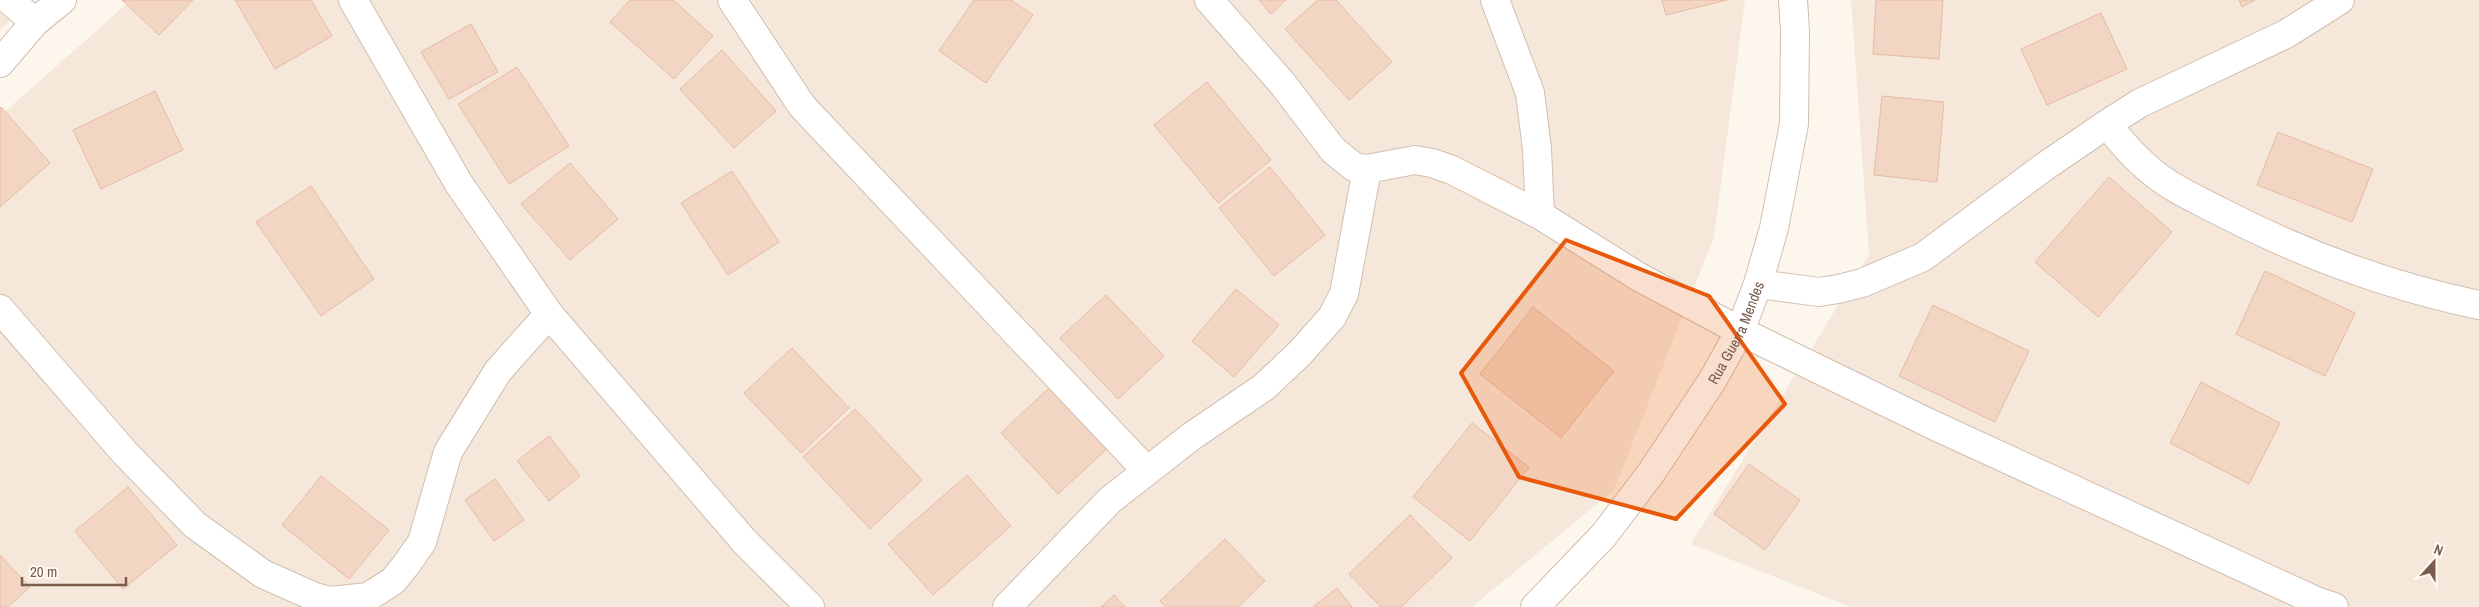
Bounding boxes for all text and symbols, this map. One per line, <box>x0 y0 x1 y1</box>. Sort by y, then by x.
street label: Rua Guerra Mendes <box>1702 278 1769 388</box>
north arrow <box>2409 537 2459 587</box>
text: N <box>2432 540 2446 560</box>
scale bar <box>22 554 126 586</box>
text: 20 m <box>30 561 57 582</box>

